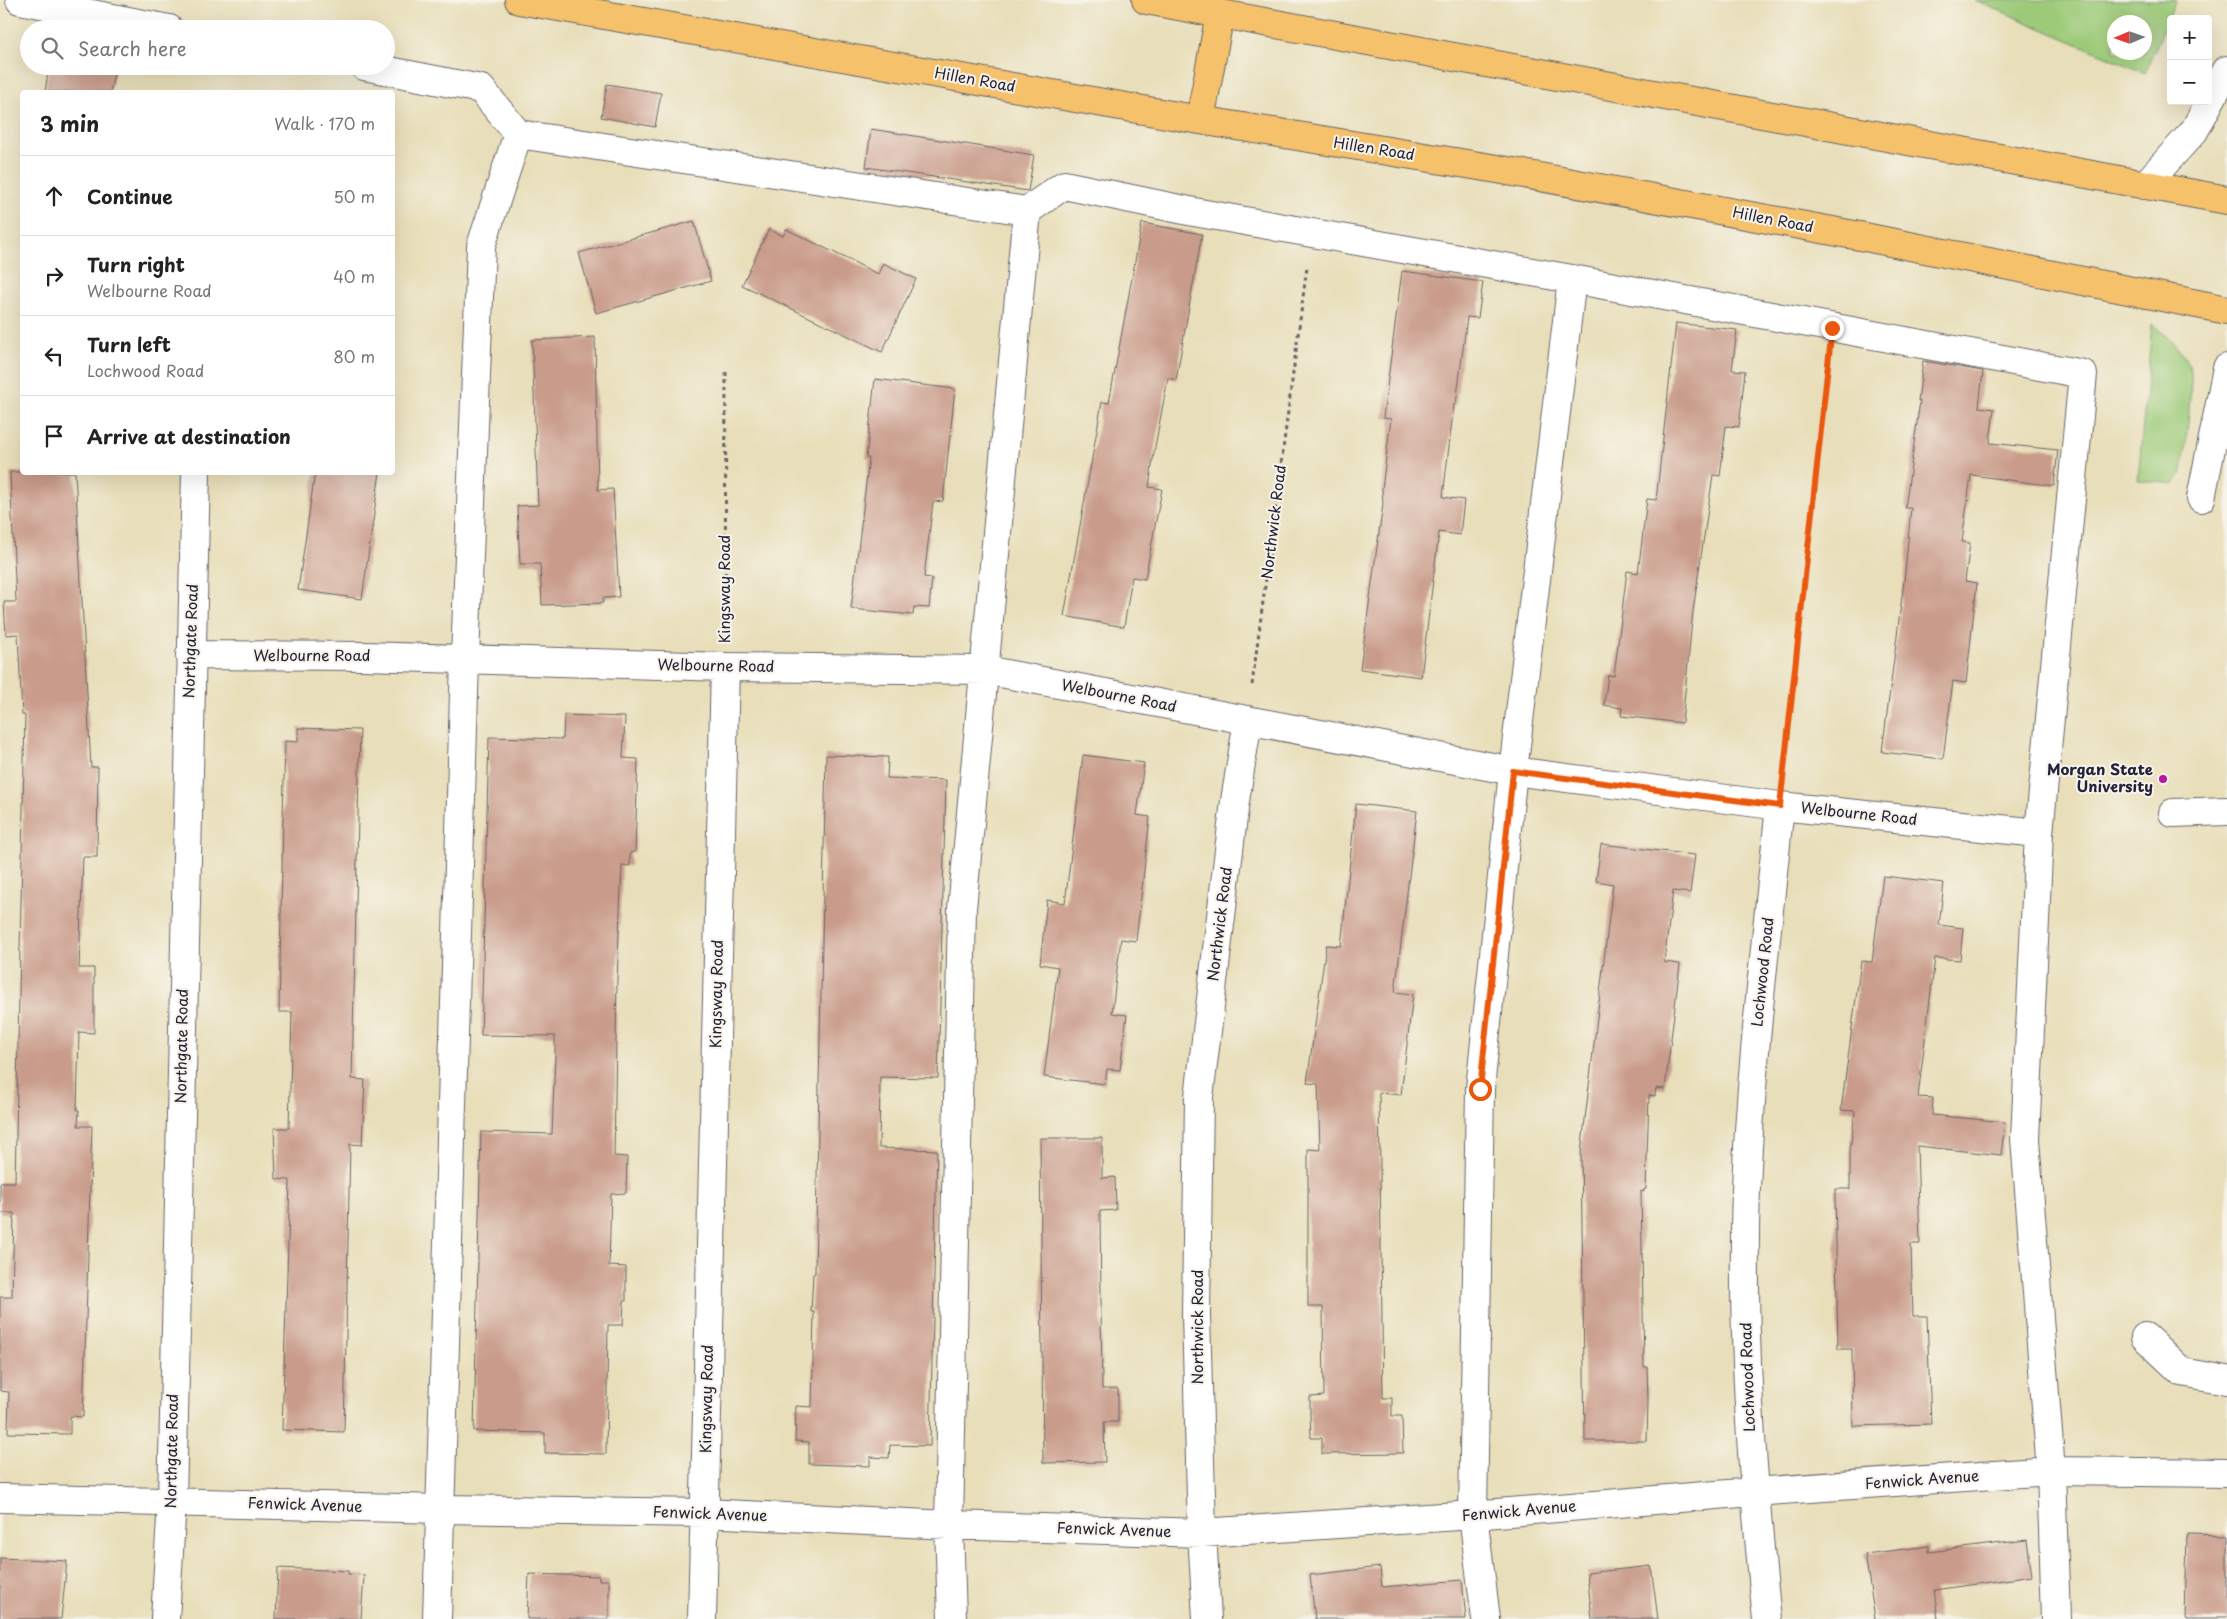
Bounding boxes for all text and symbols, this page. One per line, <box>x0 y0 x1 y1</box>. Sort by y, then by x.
north arrow <box>2107 15 2152 60</box>
map controls <box>2167 15 2212 105</box>
button: + <box>2167 15 2212 60</box>
search box <box>20 20 395 75</box>
icon: search <box>38 34 66 62</box>
text: Search here <box>78 34 187 62</box>
street label: Hillen Road <box>933 60 1018 97</box>
button: − <box>2167 60 2212 105</box>
text: 3 min <box>40 107 99 139</box>
text: Walk · 170 m <box>274 111 375 135</box>
street label: Hillen Road <box>1332 130 1417 165</box>
icon: ahead <box>40 182 68 210</box>
text: Continue <box>87 182 173 210</box>
text: 50 m <box>334 184 375 208</box>
street label: Hillen Road <box>1731 199 1816 238</box>
text: Turn right <box>87 250 185 278</box>
icon: right <box>40 262 68 290</box>
text: 40 m <box>333 264 375 288</box>
text: Welbourne Road <box>87 278 212 302</box>
route end <box>1821 317 1844 340</box>
text: Turn left <box>87 330 171 358</box>
icon: left <box>40 342 68 370</box>
text: 80 m <box>333 344 375 368</box>
text: Lochwood Road <box>87 358 204 382</box>
icon: arrive <box>40 422 68 450</box>
text: Arrive at destination <box>87 422 291 450</box>
street label: Northwick Road <box>1254 463 1291 580</box>
street label: Kingsway Road <box>712 535 735 643</box>
street label: Northgate Road <box>176 583 203 699</box>
street label: Welbourne Road <box>254 643 370 666</box>
street label: Welbourne Road <box>657 652 775 677</box>
street label: Welbourne Road <box>1060 672 1179 717</box>
place label: Morgan State University <box>2047 757 2153 797</box>
marker: Morgan State University <box>2157 773 2169 785</box>
street label: Welbourne Road <box>1800 795 1918 830</box>
street label: Northwick Road <box>1200 865 1237 982</box>
street label: Lochwood Road <box>1744 916 1779 1028</box>
street label: Kingsway Road <box>703 939 728 1048</box>
street label: Northgate Road <box>168 988 193 1103</box>
route start <box>1469 1078 1492 1101</box>
street label: Northwick Road <box>1185 1269 1208 1385</box>
street label: Lochwood Road <box>1733 1322 1760 1432</box>
street label: Kingsway Road <box>693 1344 718 1453</box>
street label: Northgate Road <box>158 1393 183 1508</box>
street label: Fenwick Avenue <box>1864 1463 1980 1494</box>
street label: Fenwick Avenue <box>247 1490 363 1517</box>
street label: Fenwick Avenue <box>1461 1493 1577 1526</box>
street label: Fenwick Avenue <box>652 1499 768 1526</box>
street label: Fenwick Avenue <box>1056 1515 1172 1542</box>

